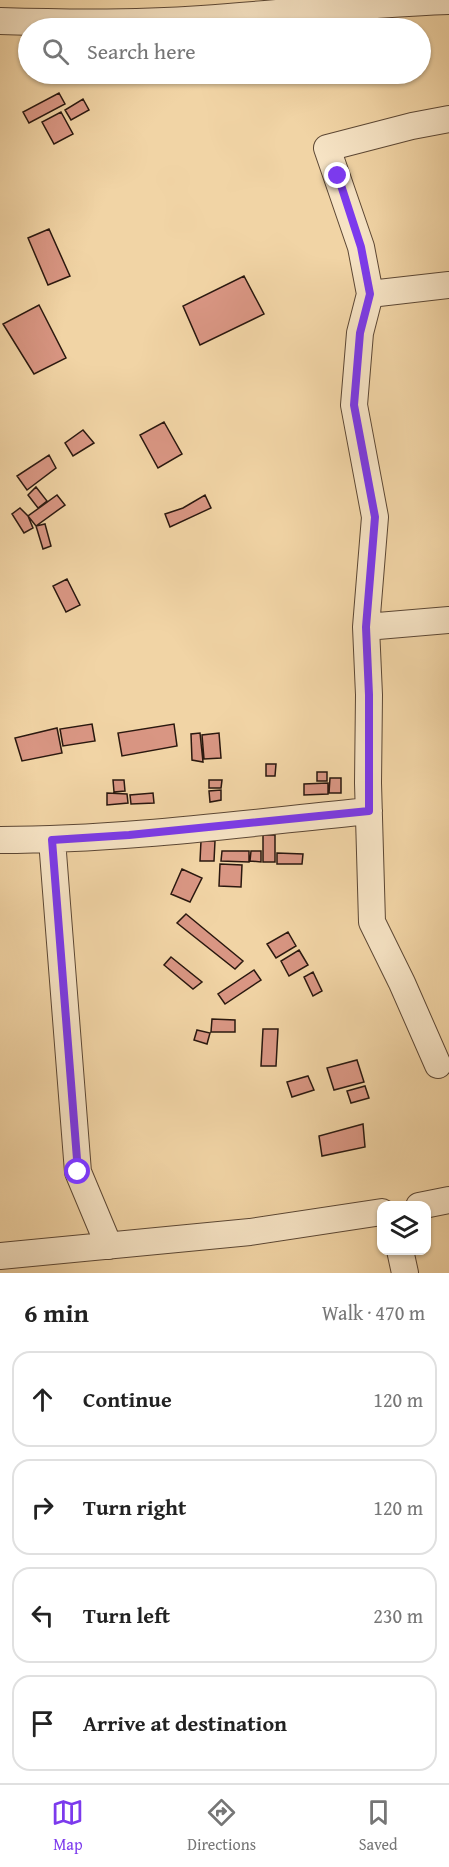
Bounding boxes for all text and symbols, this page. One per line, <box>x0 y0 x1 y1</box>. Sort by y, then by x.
search box <box>18 18 431 84</box>
icon: search <box>39 35 72 68</box>
text: Search here <box>87 35 196 67</box>
route end <box>324 162 350 188</box>
route start <box>64 1158 90 1184</box>
map controls <box>377 1201 431 1255</box>
button: layers <box>377 1201 431 1255</box>
text: 6 min <box>24 1293 89 1332</box>
text: Walk · 470 m <box>322 1298 425 1327</box>
icon: ahead <box>26 1383 59 1416</box>
text: Continue <box>83 1383 172 1415</box>
text: 120 m <box>373 1385 423 1414</box>
icon: right <box>26 1491 59 1524</box>
text: Turn right <box>83 1491 186 1523</box>
text: 120 m <box>373 1493 423 1522</box>
icon: left <box>26 1599 59 1632</box>
text: Turn left <box>83 1599 170 1631</box>
text: 230 m <box>373 1601 423 1630</box>
icon: arrive <box>26 1707 59 1740</box>
text: Arrive at destination <box>83 1707 287 1739</box>
tab: Map <box>51 1796 84 1856</box>
tab: Directions <box>187 1796 256 1856</box>
tab: Saved <box>359 1796 398 1856</box>

